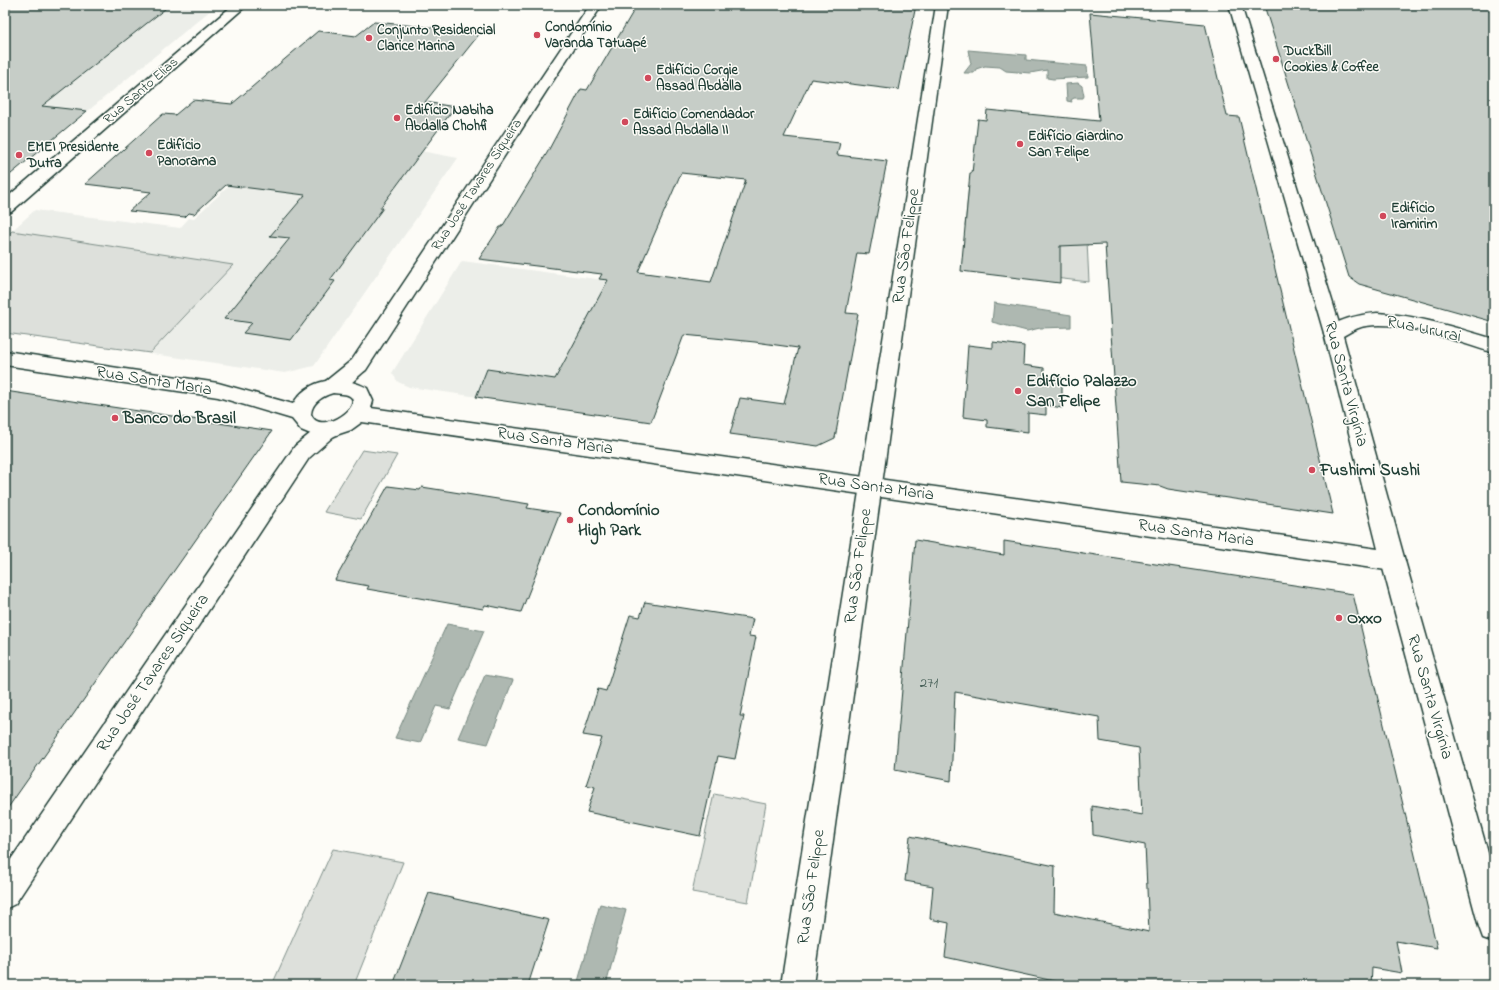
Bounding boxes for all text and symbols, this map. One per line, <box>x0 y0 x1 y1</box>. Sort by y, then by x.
place label: Condomínio Varanda Tatuapé <box>544 17 647 54</box>
place label: Conjunto Residencial Clarice Marina <box>377 20 496 57</box>
marker: Condomínio Varanda Tatuapé <box>532 30 542 40</box>
marker: Conjunto Residencial Clarice Marina <box>364 33 374 43</box>
place label: DuckBill Cookies & Coffee <box>1283 41 1380 78</box>
street label: Rua Santo Elias <box>99 52 183 130</box>
marker: DuckBill Cookies & Coffee <box>1271 54 1281 64</box>
place label: Edifício Corgie Assad Abdalla <box>656 60 742 97</box>
marker: Edifício Corgie Assad Abdalla <box>643 73 653 83</box>
place label: Edifício Nabiha Abdalla Chohfi <box>405 100 494 137</box>
place label: Edifício Comendador Assad Abdalla II <box>633 104 755 141</box>
marker: Edifício Nabiha Abdalla Chohfi <box>392 113 402 123</box>
street label: Rua José Tavares Siqueira <box>426 115 528 255</box>
marker: Edifício Comendador Assad Abdalla II <box>620 117 630 127</box>
place label: Edifício Giardino San Felipe <box>1028 126 1123 163</box>
place label: Edifício Panorama <box>157 135 217 172</box>
place label: EMEI Presidente Dutra <box>26 137 120 174</box>
marker: Edifício Giardino San Felipe <box>1015 139 1025 149</box>
marker: Edifício Panorama <box>144 148 154 158</box>
marker: EMEI Presidente Dutra <box>14 150 24 160</box>
street label: Rua São Felippe <box>886 187 926 305</box>
place label: Edifício Iramirim <box>1391 198 1437 235</box>
marker: Edifício Iramirim <box>1378 211 1388 221</box>
street label: Rua Ururai <box>1384 309 1464 349</box>
street label: Rua Santa Virgínia <box>1315 319 1375 450</box>
street label: Rua Santa Maria <box>94 359 214 403</box>
place label: Edifício Palazzo San Felipe <box>1026 369 1137 414</box>
marker: Edifício Palazzo San Felipe <box>1013 386 1023 396</box>
place label: Banco do Brasil <box>122 406 236 431</box>
marker: Banco do Brasil <box>110 413 120 423</box>
street label: Rua Santa Maria <box>495 420 615 462</box>
place label: Fushimi Sushi <box>1319 458 1420 483</box>
marker: Fushimi Sushi <box>1307 465 1317 475</box>
street label: Rua Santa Maria <box>816 466 936 508</box>
place label: Condomínio High Park <box>578 498 660 545</box>
street label: Rua São Felippe <box>838 507 878 625</box>
street label: Rua Santa Maria <box>1136 512 1256 554</box>
marker: Condomínio High Park <box>565 515 575 525</box>
street label: Rua José Tavares Siqueira <box>91 589 215 757</box>
place label: Oxxo <box>1347 606 1382 631</box>
marker: Oxxo <box>1334 613 1344 623</box>
street label: Rua Santa Virgínia <box>1398 632 1460 763</box>
house number: 271 <box>920 672 938 694</box>
street label: Rua São Felippe <box>791 828 831 946</box>

